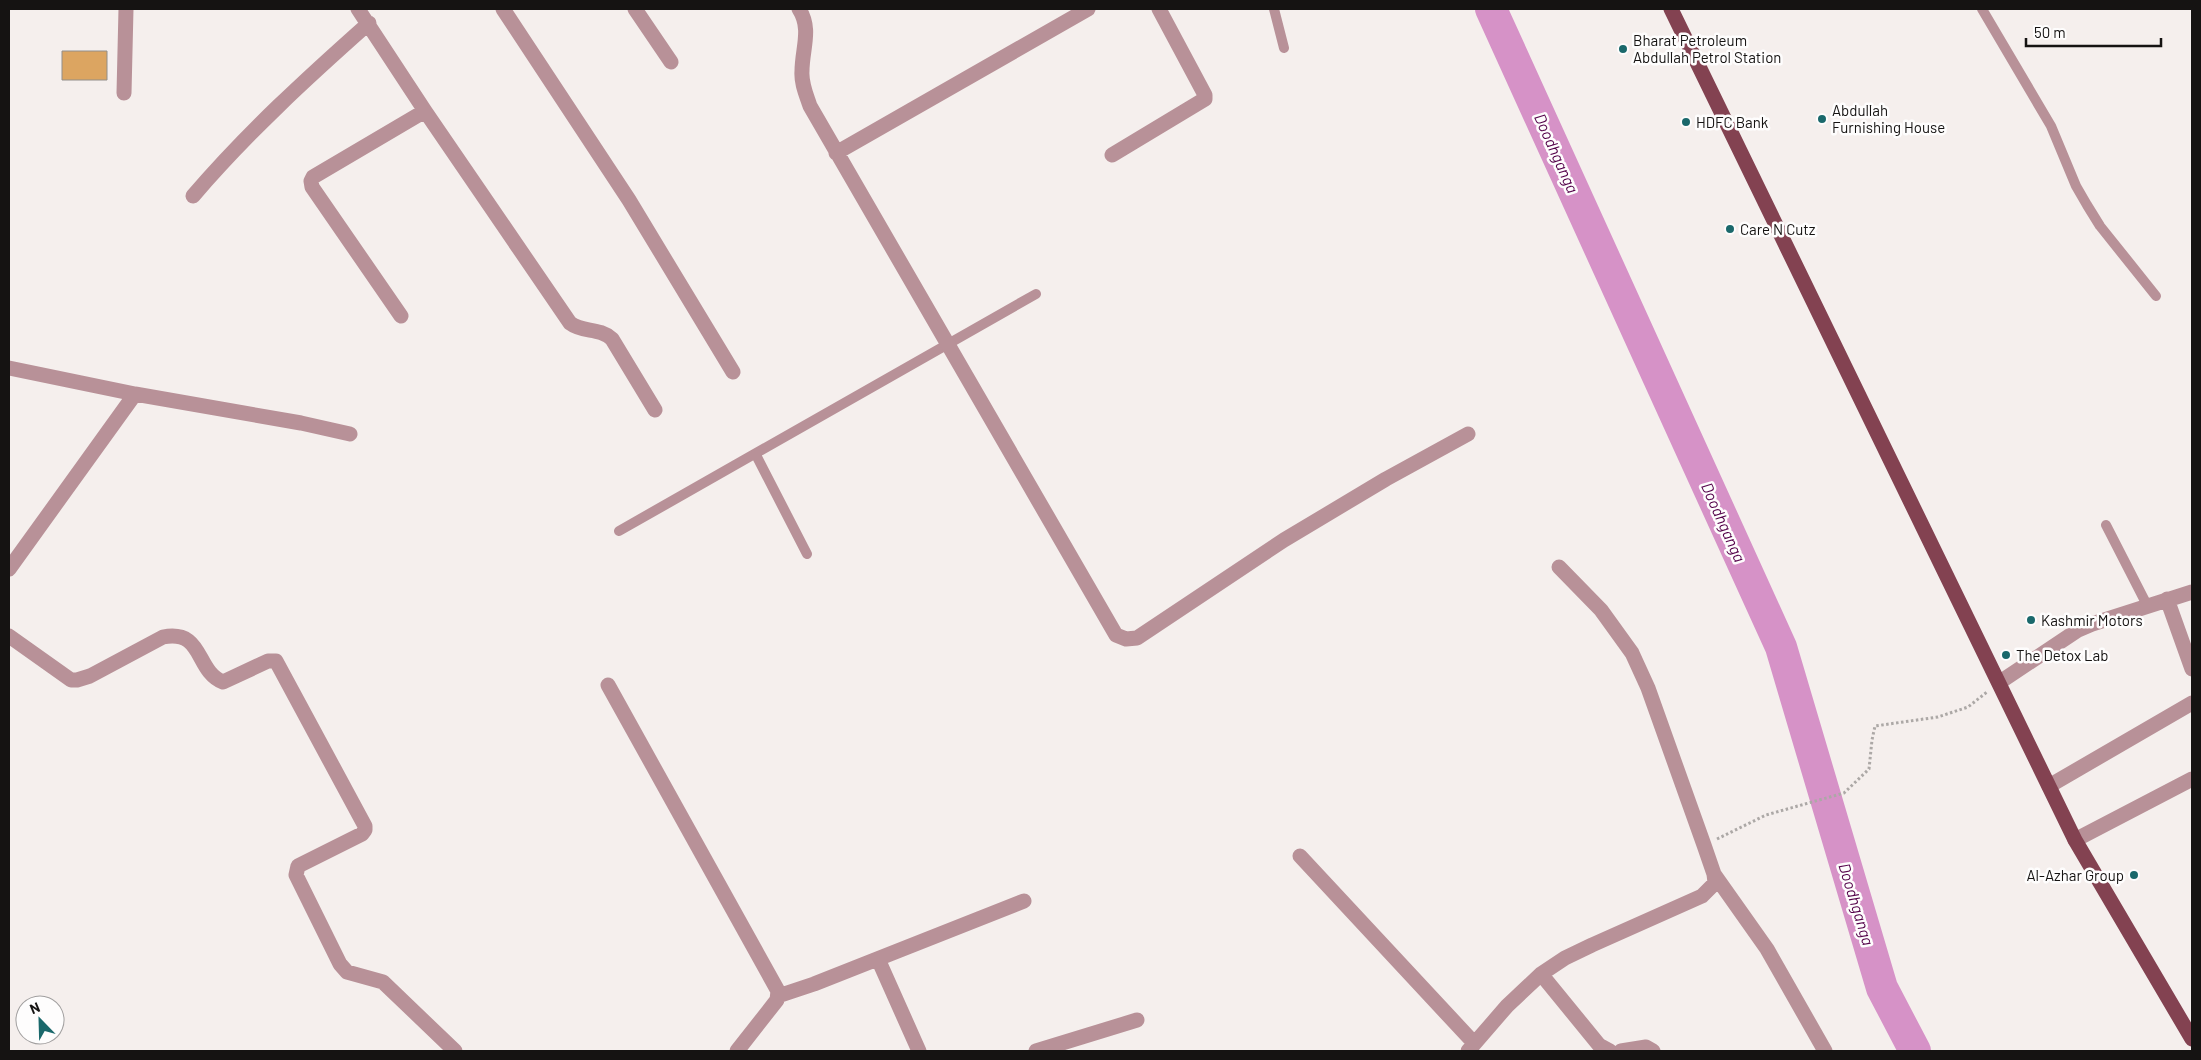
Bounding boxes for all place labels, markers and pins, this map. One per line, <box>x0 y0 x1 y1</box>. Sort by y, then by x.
place label: Bharat Petroleum Abdullah Petrol Station <box>1633 31 1781 66</box>
marker: Bharat Petroleum Abdullah Petrol Station <box>1617 43 1629 55</box>
place label: Abdullah Furnishing House <box>1832 101 1945 136</box>
place label: HDFC Bank <box>1696 113 1769 131</box>
marker: Abdullah Furnishing House <box>1816 113 1828 125</box>
marker: HDFC Bank <box>1680 116 1692 128</box>
place label: Care N Cutz <box>1740 220 1816 238</box>
marker: Care N Cutz <box>1724 223 1736 235</box>
place label: Kashmir Motors <box>2041 611 2143 629</box>
marker: Kashmir Motors <box>2025 614 2037 626</box>
place label: The Detox Lab <box>2016 646 2108 664</box>
marker: The Detox Lab <box>2000 649 2012 661</box>
place label: Al-Azhar Group <box>2026 866 2124 884</box>
marker: Al-Azhar Group <box>2128 869 2140 881</box>

